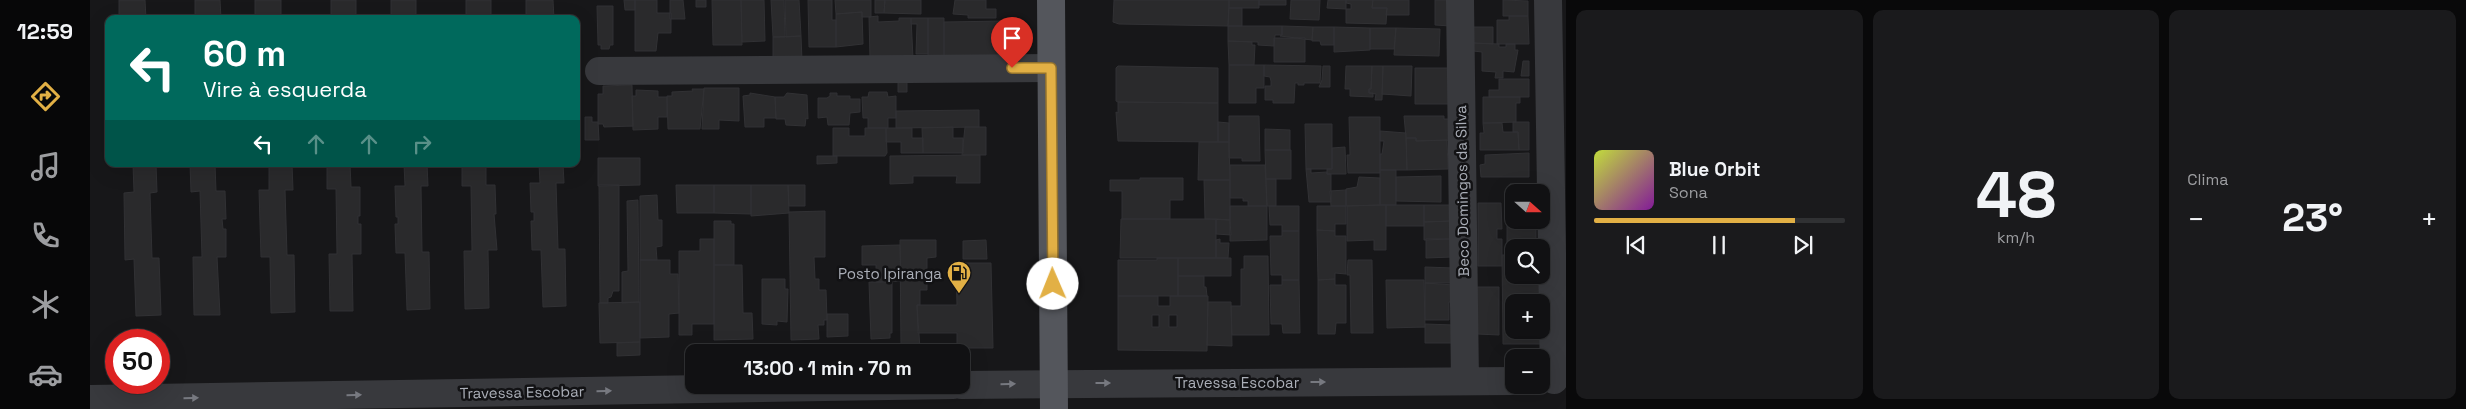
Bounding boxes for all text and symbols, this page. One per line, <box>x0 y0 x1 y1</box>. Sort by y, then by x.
text: 12:59 <box>17 17 73 45</box>
pin <box>991 17 1033 68</box>
icon: arrive <box>998 24 1026 52</box>
text: 60 m <box>203 32 286 76</box>
icon: left <box>120 35 185 100</box>
text: Vire à esquerda <box>203 75 367 103</box>
icon: directions <box>28 79 63 114</box>
street label: Beco Domingos da Silva <box>1451 105 1473 277</box>
icon: left <box>249 130 277 158</box>
icon: ahead <box>302 130 330 158</box>
icon: ahead <box>355 130 383 158</box>
icon: right <box>408 130 436 158</box>
icon: music <box>28 149 63 184</box>
text: 48 <box>1976 153 2056 236</box>
text: Blue Orbit <box>1669 157 1760 182</box>
text: Clima <box>2187 169 2228 190</box>
text: Sona <box>1669 182 1708 203</box>
north arrow <box>1505 184 1550 229</box>
map controls <box>1505 184 1550 394</box>
text: 23° <box>2282 194 2343 242</box>
text: − <box>2187 201 2205 237</box>
text: + <box>2421 201 2438 237</box>
icon: phone <box>28 218 63 253</box>
text: km/h <box>1997 227 2035 248</box>
icon: previous <box>1622 231 1650 259</box>
icon: pause <box>1705 231 1733 259</box>
icon: next <box>1789 231 1817 259</box>
button: search <box>1505 239 1550 284</box>
position arrow <box>1026 257 1078 309</box>
fuel station icon: Posto Ipiranga <box>946 260 972 294</box>
place label: Posto Ipiranga <box>838 264 942 283</box>
icon: climate <box>28 287 63 322</box>
button: + <box>1505 294 1550 339</box>
speed limit sign: 50 <box>105 329 170 394</box>
button: − <box>1505 349 1550 394</box>
text: 13:00 · 1 min · 70 m <box>743 356 912 381</box>
icon: car <box>28 357 63 392</box>
street label: Travessa Escobar <box>1175 373 1300 392</box>
one-way arrow <box>1310 378 1326 386</box>
one-way arrow <box>1095 379 1111 387</box>
one-way arrow <box>1000 380 1016 388</box>
street label: Travessa Escobar <box>459 381 585 403</box>
one-way arrow <box>596 387 612 395</box>
one-way arrow <box>346 391 362 399</box>
one-way arrow <box>183 393 199 401</box>

